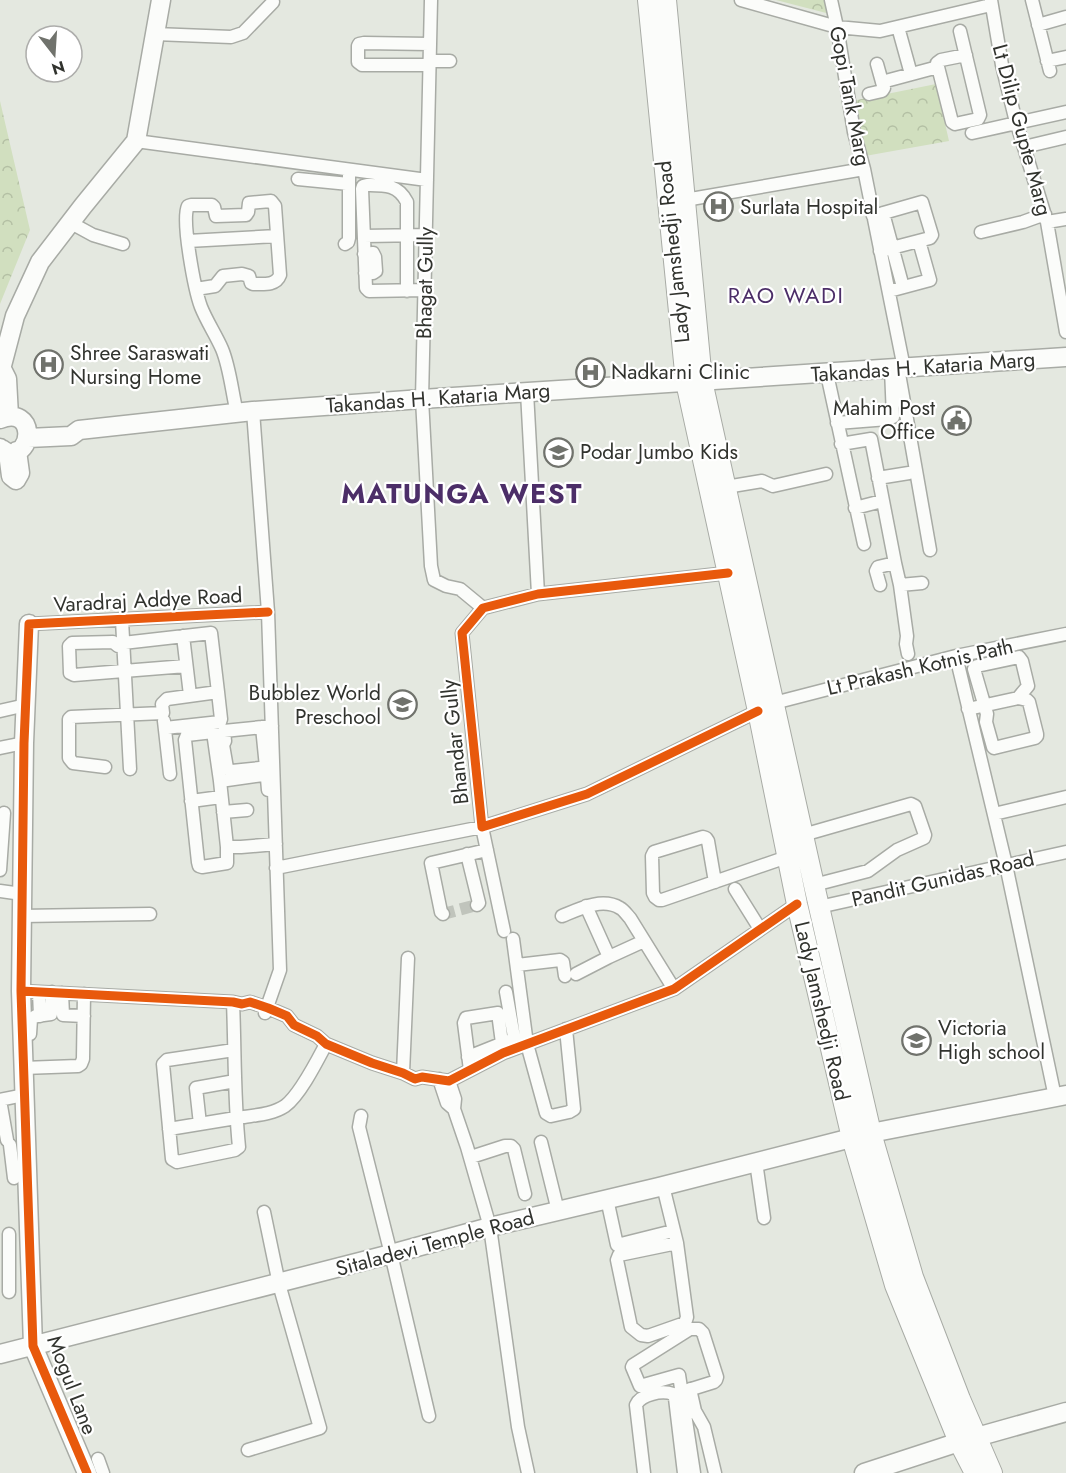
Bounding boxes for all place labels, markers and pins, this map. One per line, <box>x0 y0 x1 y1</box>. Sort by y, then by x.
hospital icon: Surlata Hospital <box>703 191 735 223</box>
place label: Surlata Hospital <box>740 192 878 222</box>
place label: Shree Saraswati Nursing Home <box>70 338 210 392</box>
hospital icon: Shree Saraswati Nursing Home <box>33 349 65 381</box>
hospital icon: Nadkarni Clinic <box>574 356 606 388</box>
place label: Nadkarni Clinic <box>611 357 750 387</box>
place label: Mahim Post Office <box>833 393 935 447</box>
public building icon: Mahim Post Office <box>940 404 972 436</box>
school or university icon: Podar Jumbo Kids <box>543 436 575 468</box>
place label: Podar Jumbo Kids <box>580 437 738 467</box>
place label: Bubblez World Preschool <box>248 678 381 732</box>
school or university icon: Bubblez World Preschool <box>386 689 418 721</box>
place label: Victoria High school <box>938 1013 1045 1067</box>
school or university icon: Victoria High school <box>901 1024 933 1056</box>

